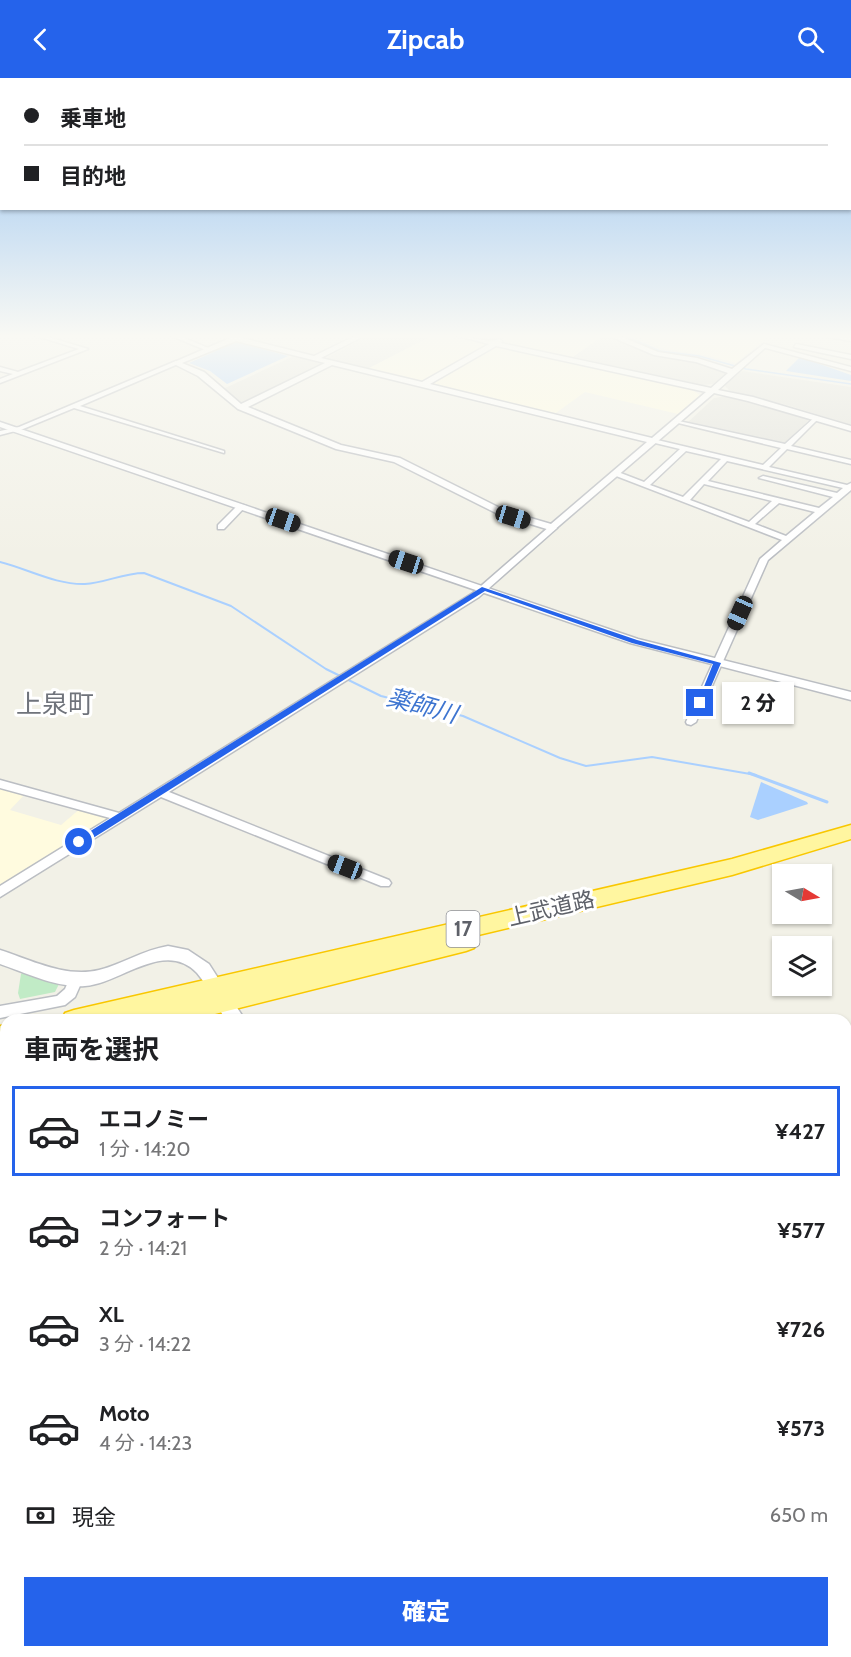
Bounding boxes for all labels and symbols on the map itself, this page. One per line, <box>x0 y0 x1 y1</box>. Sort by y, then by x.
car <box>493 503 533 531</box>
car <box>263 506 303 534</box>
car <box>386 548 426 576</box>
car <box>724 593 756 633</box>
water label: 薬師川 <box>384 682 464 730</box>
callout: 2 分 <box>721 682 793 724</box>
district label: 上泉町 <box>16 688 94 720</box>
route end <box>686 689 713 716</box>
route start <box>65 828 92 855</box>
car <box>325 852 365 882</box>
north arrow <box>772 864 832 924</box>
street label: 上武道路 <box>505 885 597 932</box>
road number: 17 <box>446 911 480 947</box>

